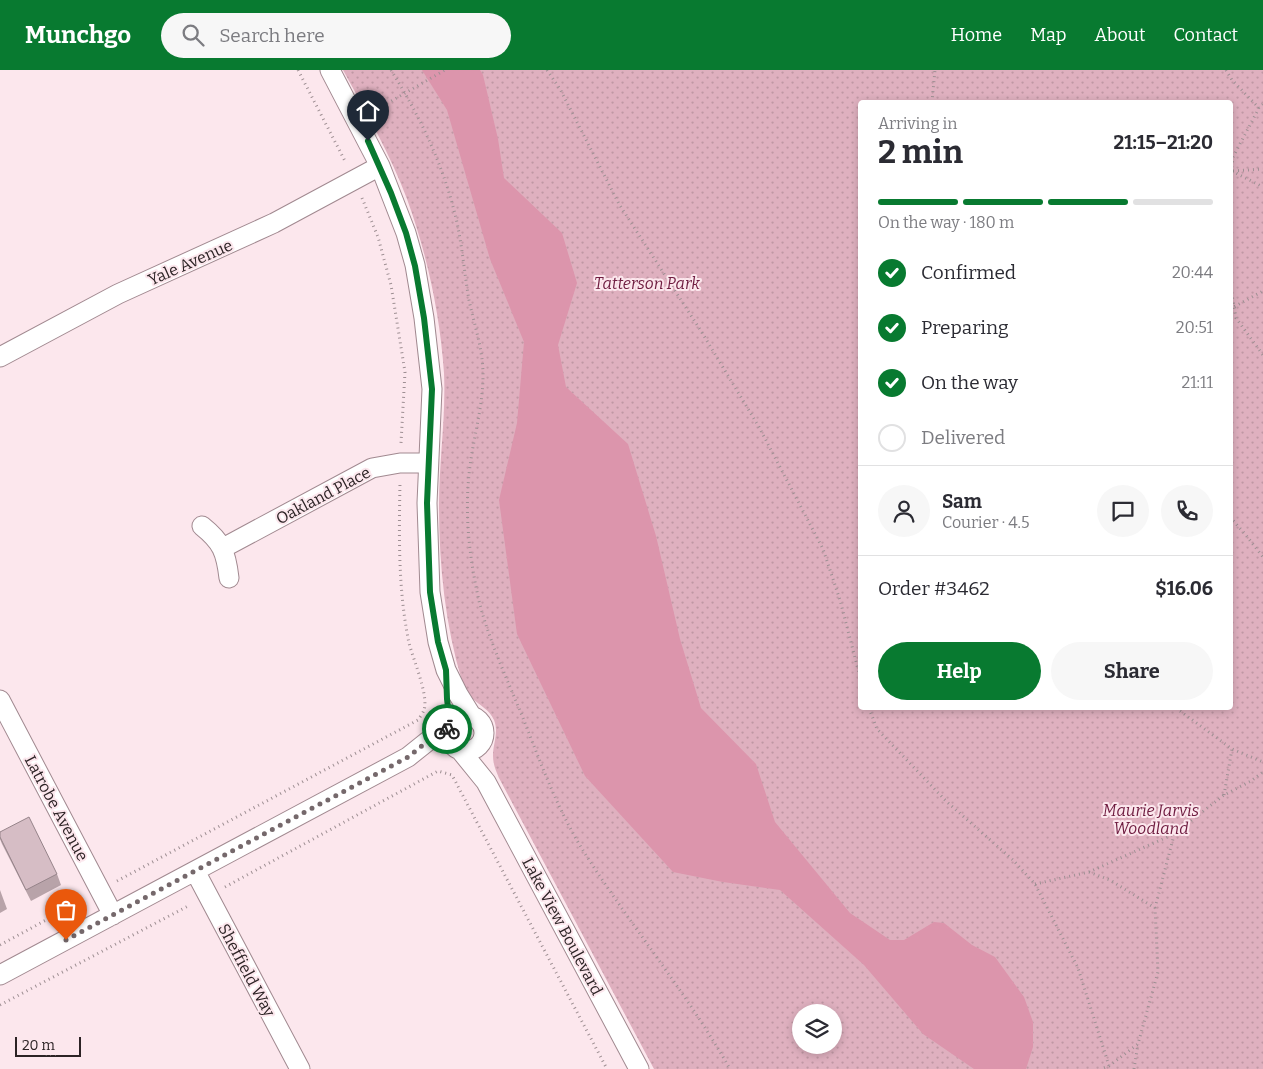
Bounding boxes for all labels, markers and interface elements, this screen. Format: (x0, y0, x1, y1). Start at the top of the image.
search box (161, 13, 511, 58)
text: Munchgo (25, 21, 131, 49)
icon: search (179, 21, 207, 49)
text: Search here (219, 24, 325, 47)
text: Home (951, 24, 1002, 46)
text: Map (1030, 24, 1066, 46)
text: About (1094, 24, 1145, 46)
text: Contact (1173, 24, 1238, 46)
pin (347, 90, 389, 141)
icon: home (354, 97, 382, 125)
text: Arriving in (878, 114, 957, 133)
text: 21:15–21:20 (1114, 131, 1213, 154)
text: 2 min (878, 133, 963, 171)
text: On the way · 180 m (878, 213, 1014, 232)
street label: Yale Avenue (145, 235, 235, 290)
icon: check (878, 259, 906, 287)
text: Confirmed (921, 261, 1016, 284)
text: 20:44 (1172, 263, 1213, 282)
park label: Tatterson Park (594, 274, 700, 293)
icon: check (878, 314, 906, 342)
text: Preparing (921, 316, 1009, 339)
text: 20:51 (1176, 318, 1213, 337)
icon: check (878, 369, 906, 397)
text: On the way (921, 371, 1018, 394)
text: 21:11 (1181, 373, 1213, 392)
text: Delivered (921, 426, 1005, 449)
street label: Oakland Place (273, 463, 374, 528)
button: person (878, 485, 930, 537)
button: chat (1097, 485, 1149, 537)
button: phone (1161, 485, 1213, 537)
text: Sam (942, 490, 982, 513)
text: Courier · 4.5 (942, 513, 1030, 532)
text: Order #3462 (878, 577, 990, 600)
text: $16.06 (1155, 577, 1213, 600)
button: Help (878, 642, 1041, 700)
button: Share (1051, 642, 1213, 700)
courier (422, 704, 472, 754)
icon: bike (433, 715, 461, 743)
street label: Latrobe Avenue (21, 752, 92, 864)
park label: Maurie Jarvis Woodland (1103, 801, 1200, 838)
street label: Lake View Boulevard (518, 854, 607, 999)
pin (45, 889, 87, 940)
icon: bag (52, 896, 80, 924)
street label: Sheffield Way (214, 921, 279, 1020)
map controls (792, 1004, 842, 1054)
button: layers (792, 1004, 842, 1054)
scale bar (15, 1034, 81, 1057)
text: 20 m (22, 1037, 55, 1054)

